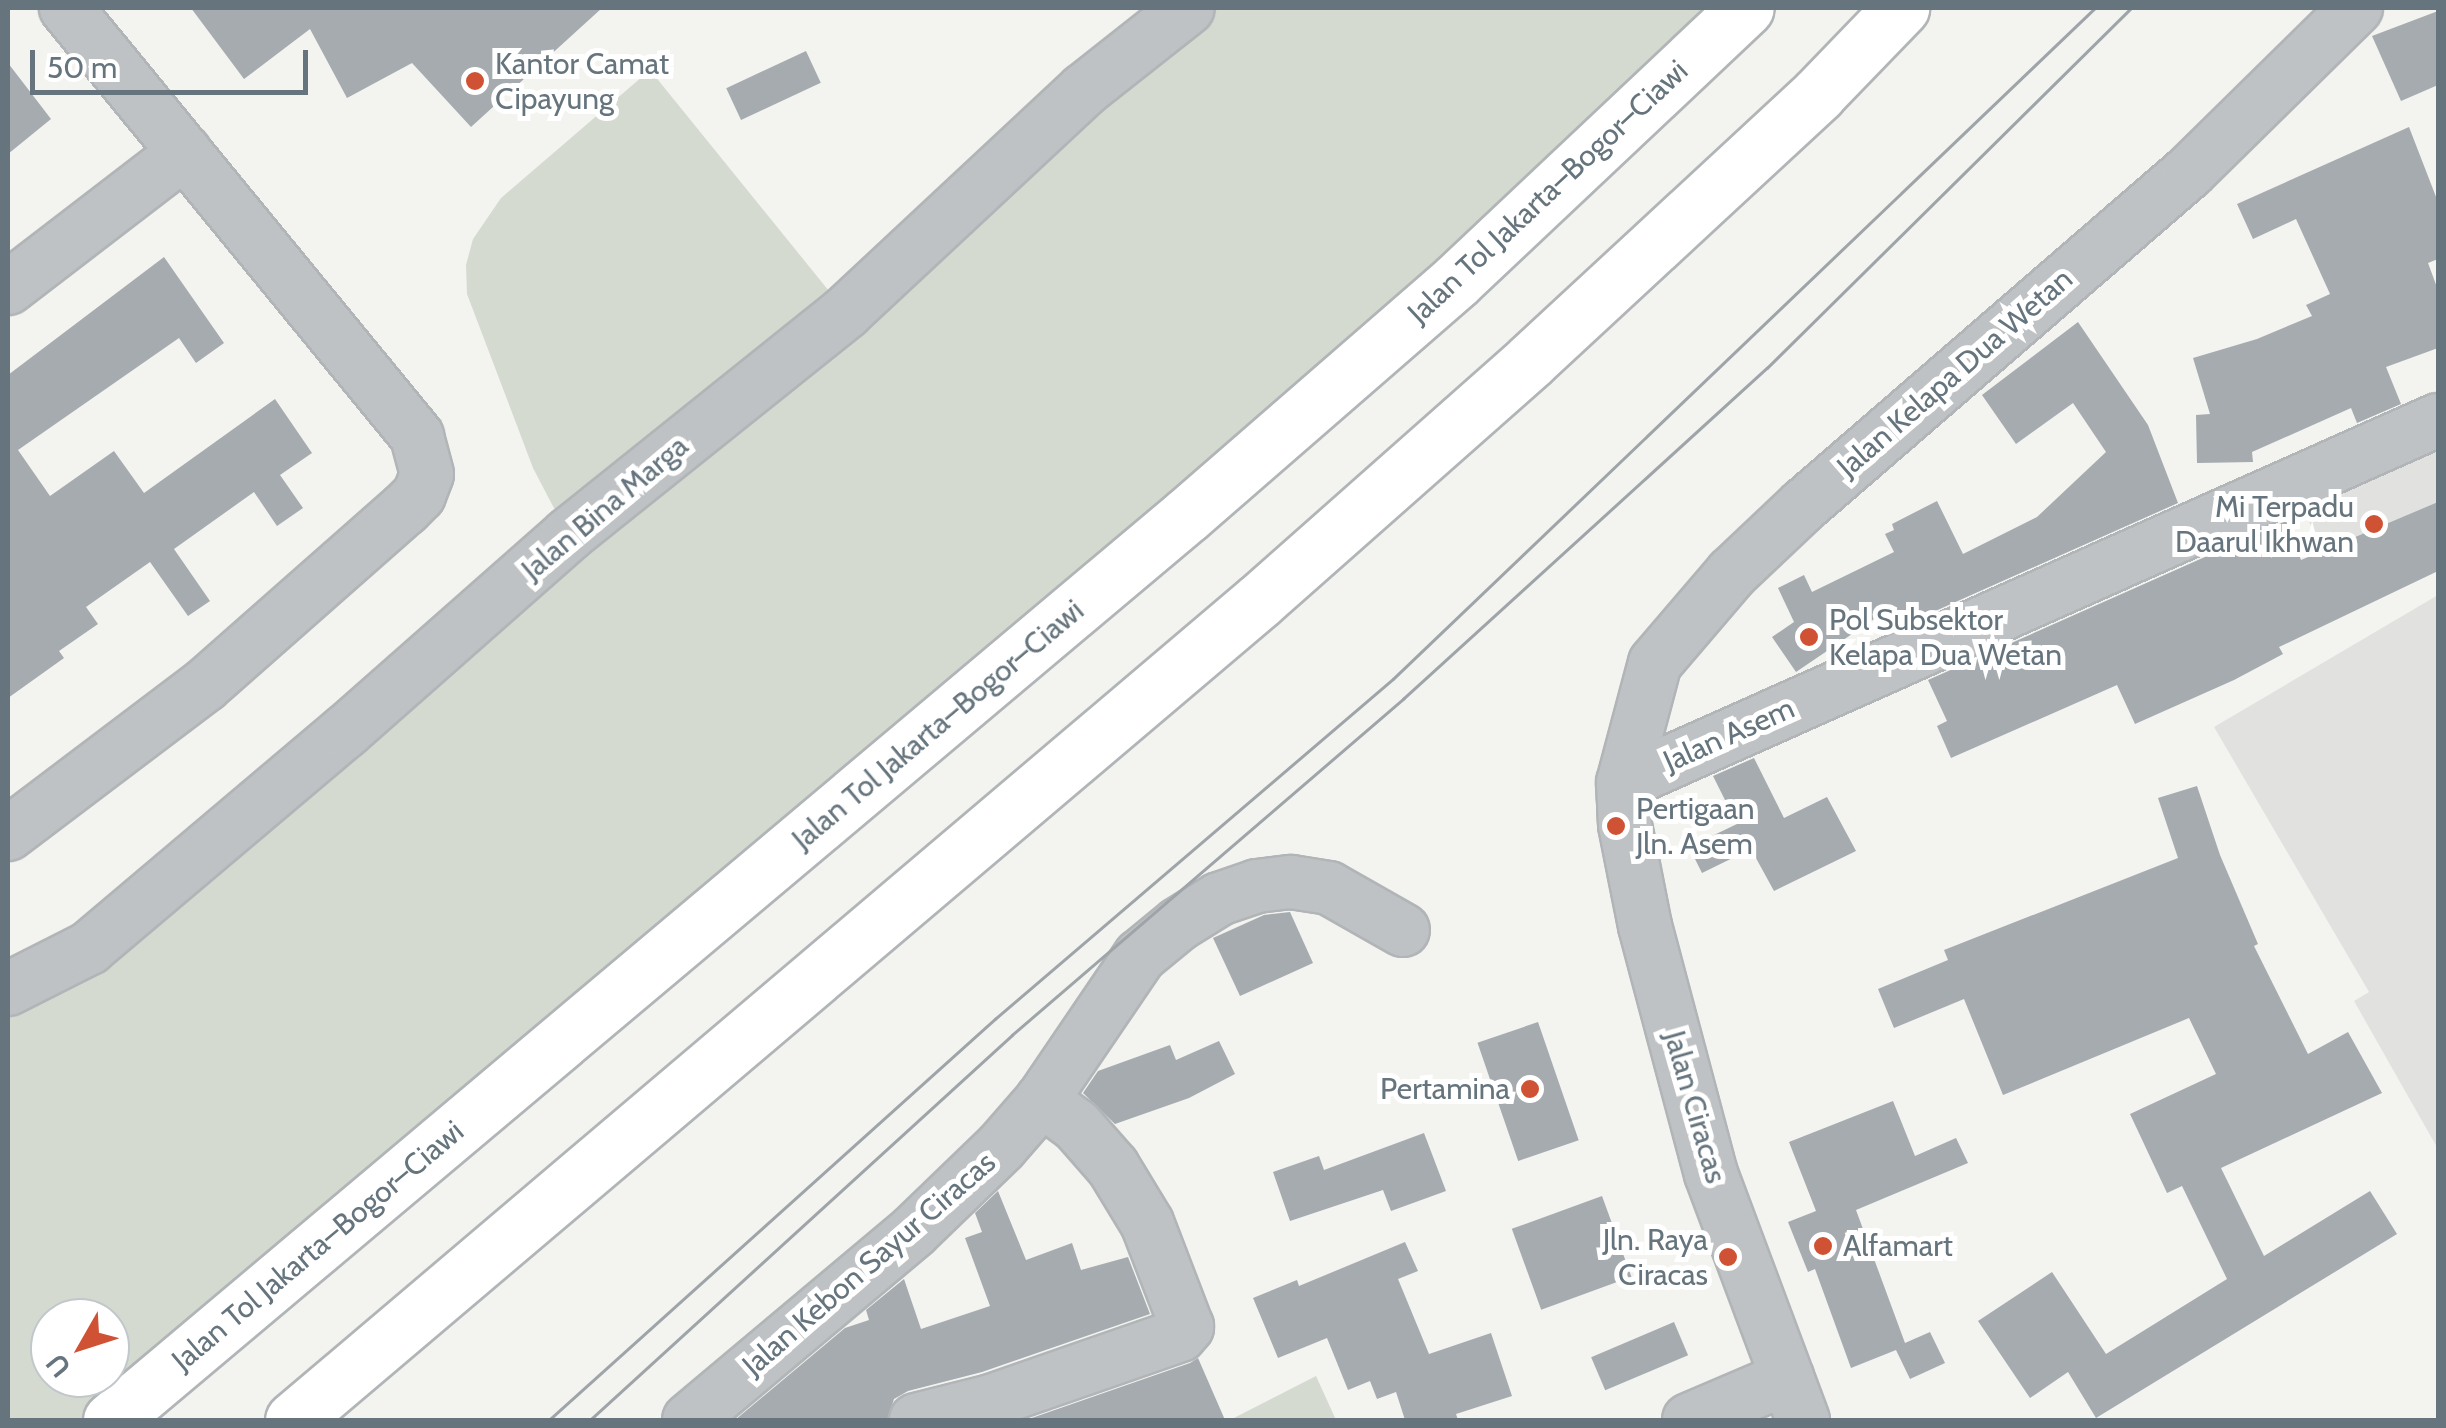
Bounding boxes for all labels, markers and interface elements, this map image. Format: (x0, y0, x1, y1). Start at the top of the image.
scale bar (35, 30, 312, 92)
place label: Kantor Camat Cipayung (495, 46, 669, 116)
text: 50 m (47, 49, 117, 86)
street label: Jalan Tol Jakarta–Bogor–Ciawi (1401, 53, 1695, 331)
marker: Kantor Camat Cipayung (464, 70, 486, 92)
street label: Jalan Kelapa Dua Wetan (1830, 261, 2080, 485)
street label: Jalan Bina Marga (515, 428, 695, 588)
place label: Mi Terpadu Daarul Ikhwan (2175, 489, 2354, 560)
marker: Mi Terpadu Daarul Ikhwan (2363, 513, 2385, 535)
street label: Jalan Tol Jakarta–Bogor–Ciawi (785, 593, 1091, 857)
place label: Pol Subsektor Kelapa Dua Wetan (1829, 602, 2062, 672)
marker: Pol Subsektor Kelapa Dua Wetan (1798, 626, 1820, 648)
street label: Jalan Asem (1658, 690, 1800, 780)
place label: Pertigaan Jln. Asem (1636, 791, 1755, 862)
marker: Pertigaan Jln. Asem (1605, 815, 1627, 837)
street label: Jalan Ciracas (1656, 1027, 1734, 1187)
place label: Pertamina (1380, 1071, 1510, 1107)
marker: Pertamina (1519, 1078, 1541, 1100)
street label: Jalan Tol Jakarta–Bogor–Ciawi (165, 1114, 471, 1378)
street label: Jalan Kebon Sayur Ciracas (735, 1144, 1003, 1384)
place label: Jln. Raya Ciracas (1603, 1222, 1708, 1292)
place label: Alfamart (1843, 1228, 1953, 1264)
marker: Alfamart (1812, 1235, 1834, 1257)
marker: Jln. Raya Ciracas (1717, 1246, 1739, 1268)
north arrow (30, 1298, 130, 1398)
text: U (39, 1347, 78, 1384)

